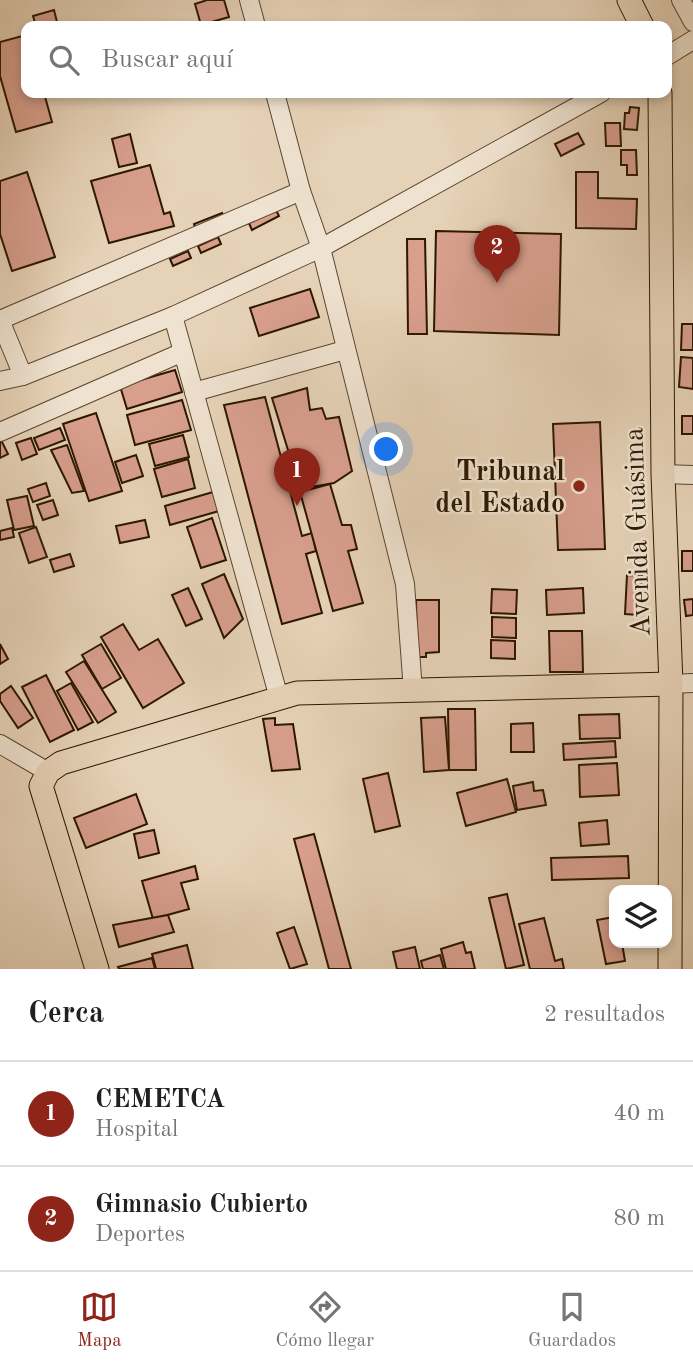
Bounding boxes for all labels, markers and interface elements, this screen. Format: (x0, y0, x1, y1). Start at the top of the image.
search box (21, 21, 672, 98)
icon: search (45, 41, 83, 79)
text: Buscar aquí (101, 47, 233, 73)
pin: 2 (474, 225, 520, 283)
street label: Avenida Guásima (621, 426, 657, 637)
your location (369, 432, 403, 466)
pin: 1 (274, 448, 320, 506)
place label: Tribunal del Estado (435, 459, 565, 519)
marker: Tribunal del Estado (571, 478, 587, 494)
map controls (609, 885, 672, 948)
button: layers (609, 885, 672, 948)
text: Cerca (28, 999, 104, 1029)
text: 2 resultados (544, 1003, 665, 1026)
text: CEMETCA (95, 1087, 225, 1113)
text: 1 (44, 1102, 58, 1125)
text: 40 m (614, 1102, 665, 1125)
text: Hospital (95, 1118, 178, 1141)
text: Gimnasio Cubierto (95, 1192, 308, 1218)
text: 2 (44, 1207, 58, 1230)
text: 80 m (614, 1207, 665, 1230)
text: Deportes (95, 1223, 185, 1246)
tab: Mapa (77, 1288, 122, 1353)
tab: Cómo llegar (276, 1288, 374, 1353)
tab: Guardados (528, 1288, 616, 1353)

